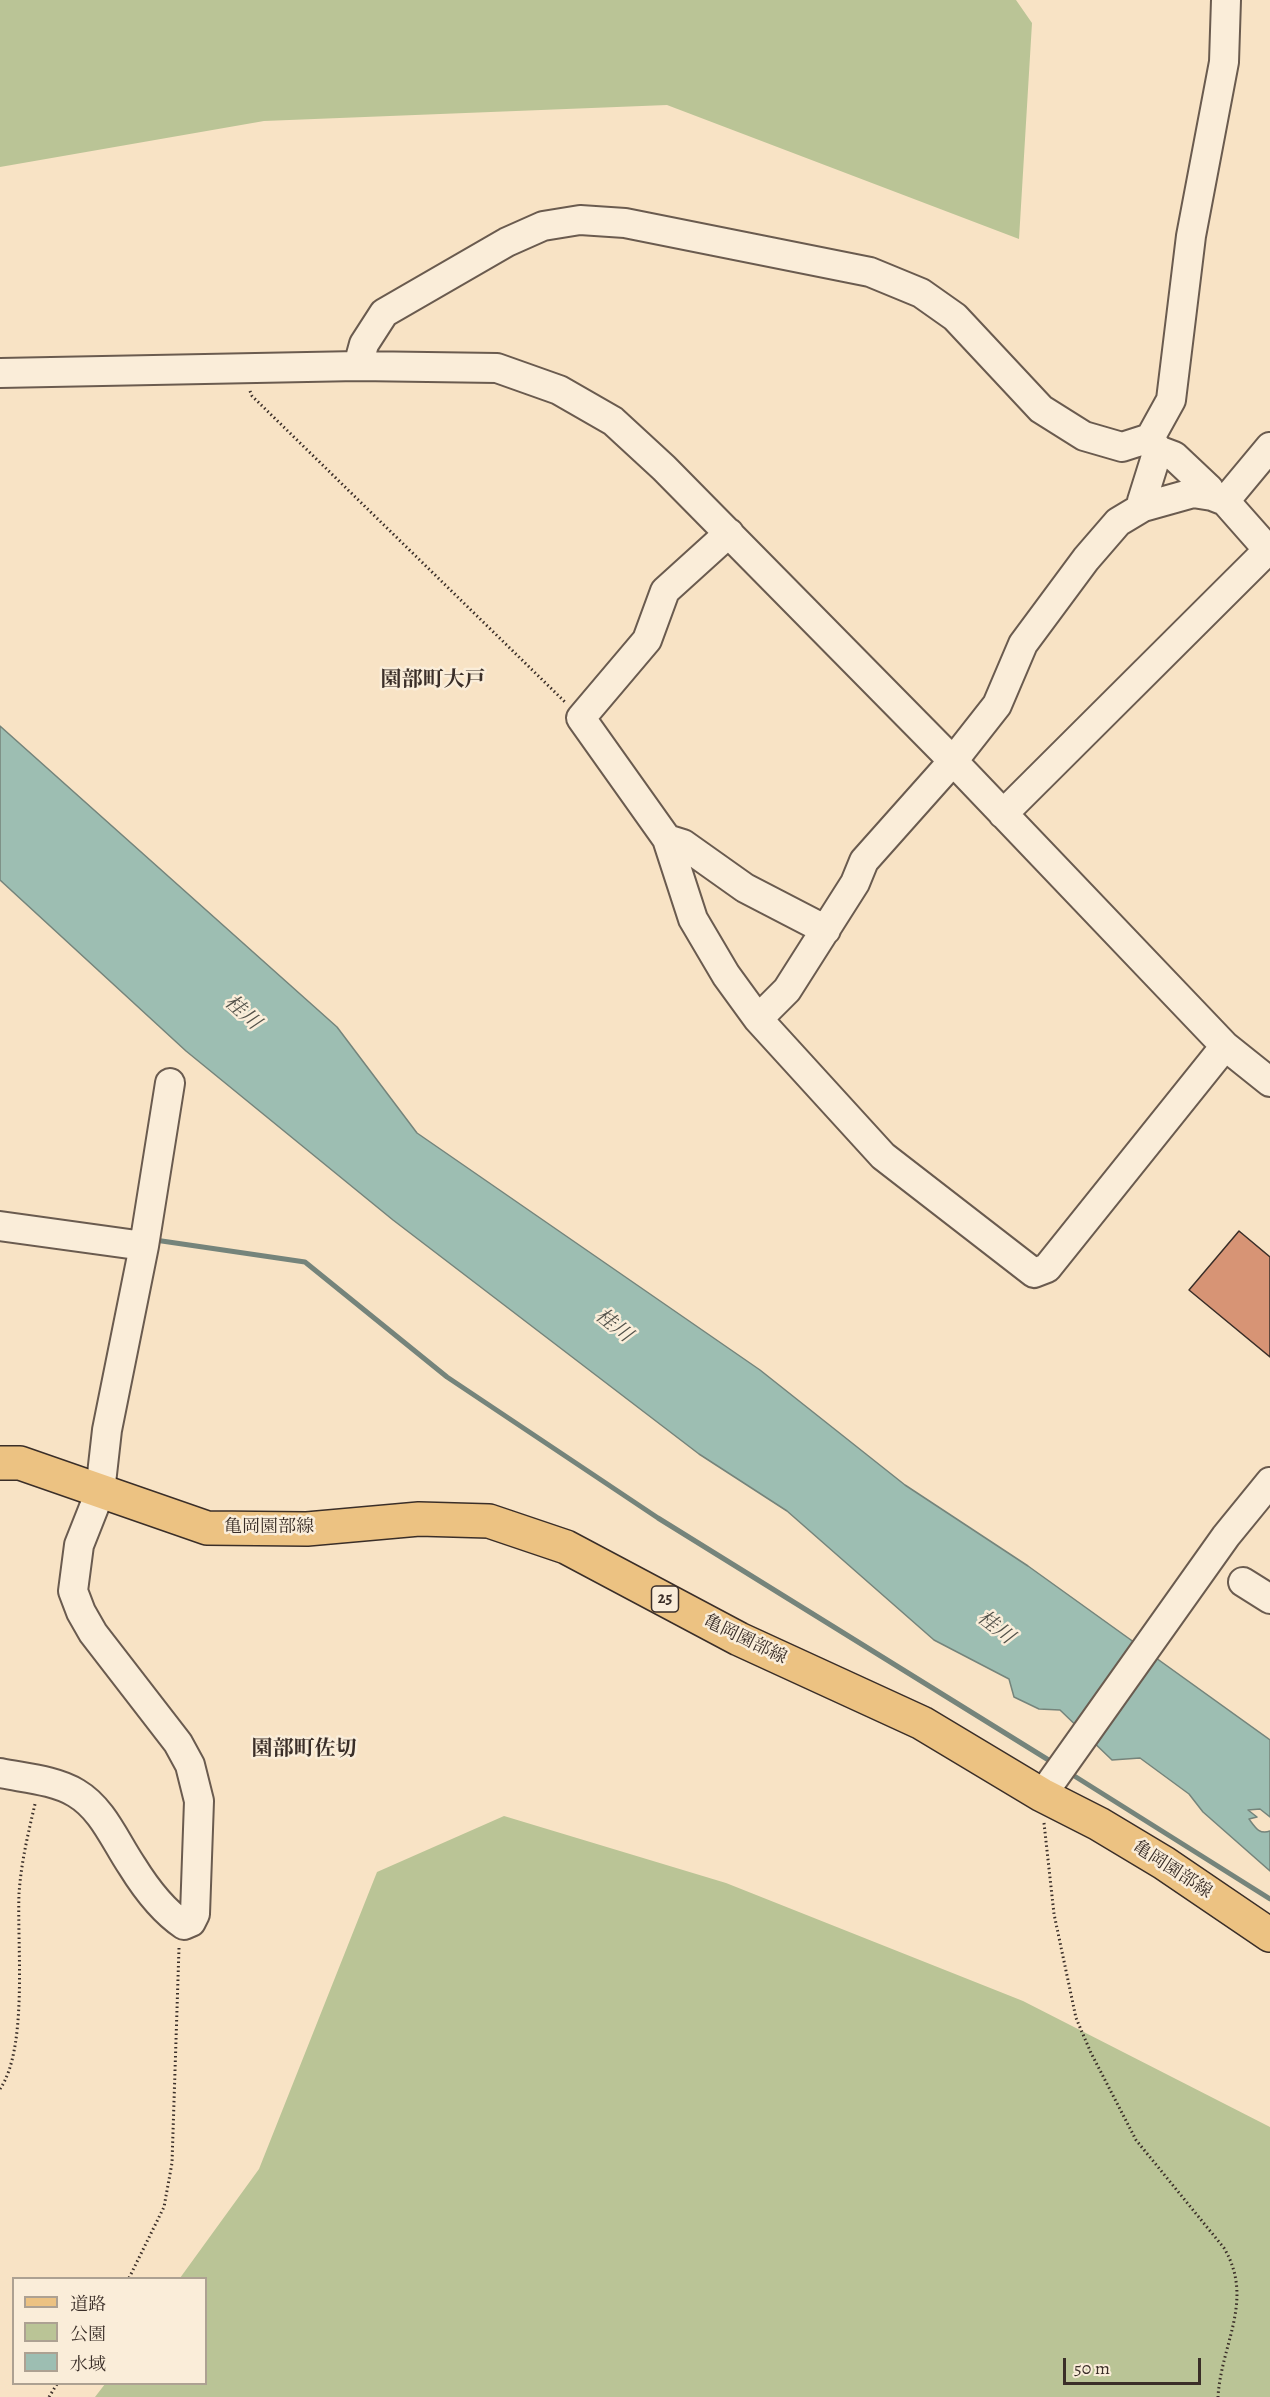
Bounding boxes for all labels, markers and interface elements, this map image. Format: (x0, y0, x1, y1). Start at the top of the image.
district label: 園部町大戸 (381, 668, 485, 694)
water label: 桂川 (219, 991, 265, 1035)
water label: 桂川 (590, 1304, 636, 1348)
street label: 亀岡園部線 (224, 1517, 314, 1539)
road number: 25 (652, 1586, 678, 1612)
water label: 桂川 (972, 1606, 1018, 1650)
street label: 亀岡園部線 (700, 1611, 790, 1669)
district label: 園部町佐切 (252, 1737, 356, 1763)
street label: 亀岡園部線 (1128, 1836, 1216, 1904)
legend (12, 2277, 207, 2385)
text: 道路 (70, 2292, 106, 2316)
text: 公園 (70, 2322, 106, 2346)
scale bar (1066, 2346, 1204, 2384)
text: 水域 (70, 2352, 106, 2376)
text: 50 m (1074, 2356, 1110, 2380)

